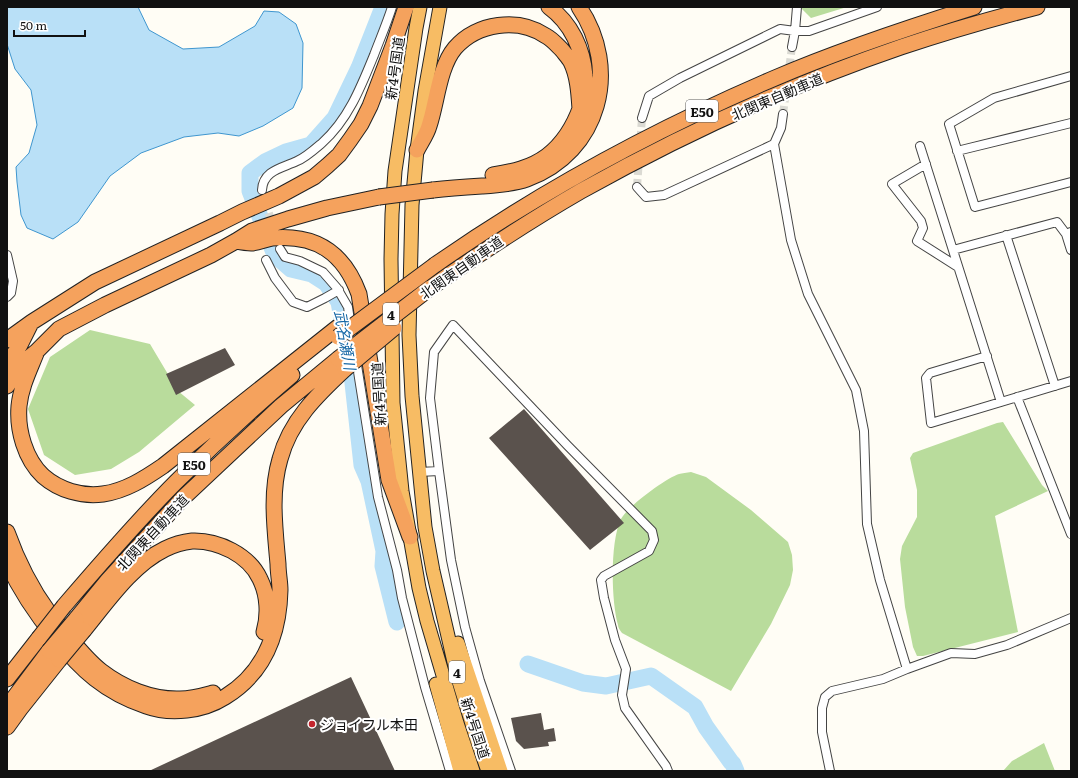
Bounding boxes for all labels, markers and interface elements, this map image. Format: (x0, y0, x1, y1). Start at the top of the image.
scale bar (14, 12, 85, 38)
text: 50 m (20, 16, 47, 34)
street label: 新4号国道 (380, 35, 408, 101)
street label: 北関東自動車道 (728, 68, 826, 124)
road number: E50 (686, 100, 718, 122)
street label: 北関東自動車道 (415, 231, 507, 303)
road number: 4 (383, 303, 399, 325)
water label: 武名瀬川 (329, 308, 363, 374)
street label: 新4号国道 (366, 362, 390, 426)
road number: E50 (178, 453, 210, 475)
street label: 北関東自動車道 (111, 489, 193, 575)
road number: 4 (449, 661, 465, 683)
street label: 新4号国道 (457, 695, 495, 761)
place label: ジョイフル本田 (320, 714, 418, 734)
marker: ジョイフル本田 (307, 719, 317, 729)

